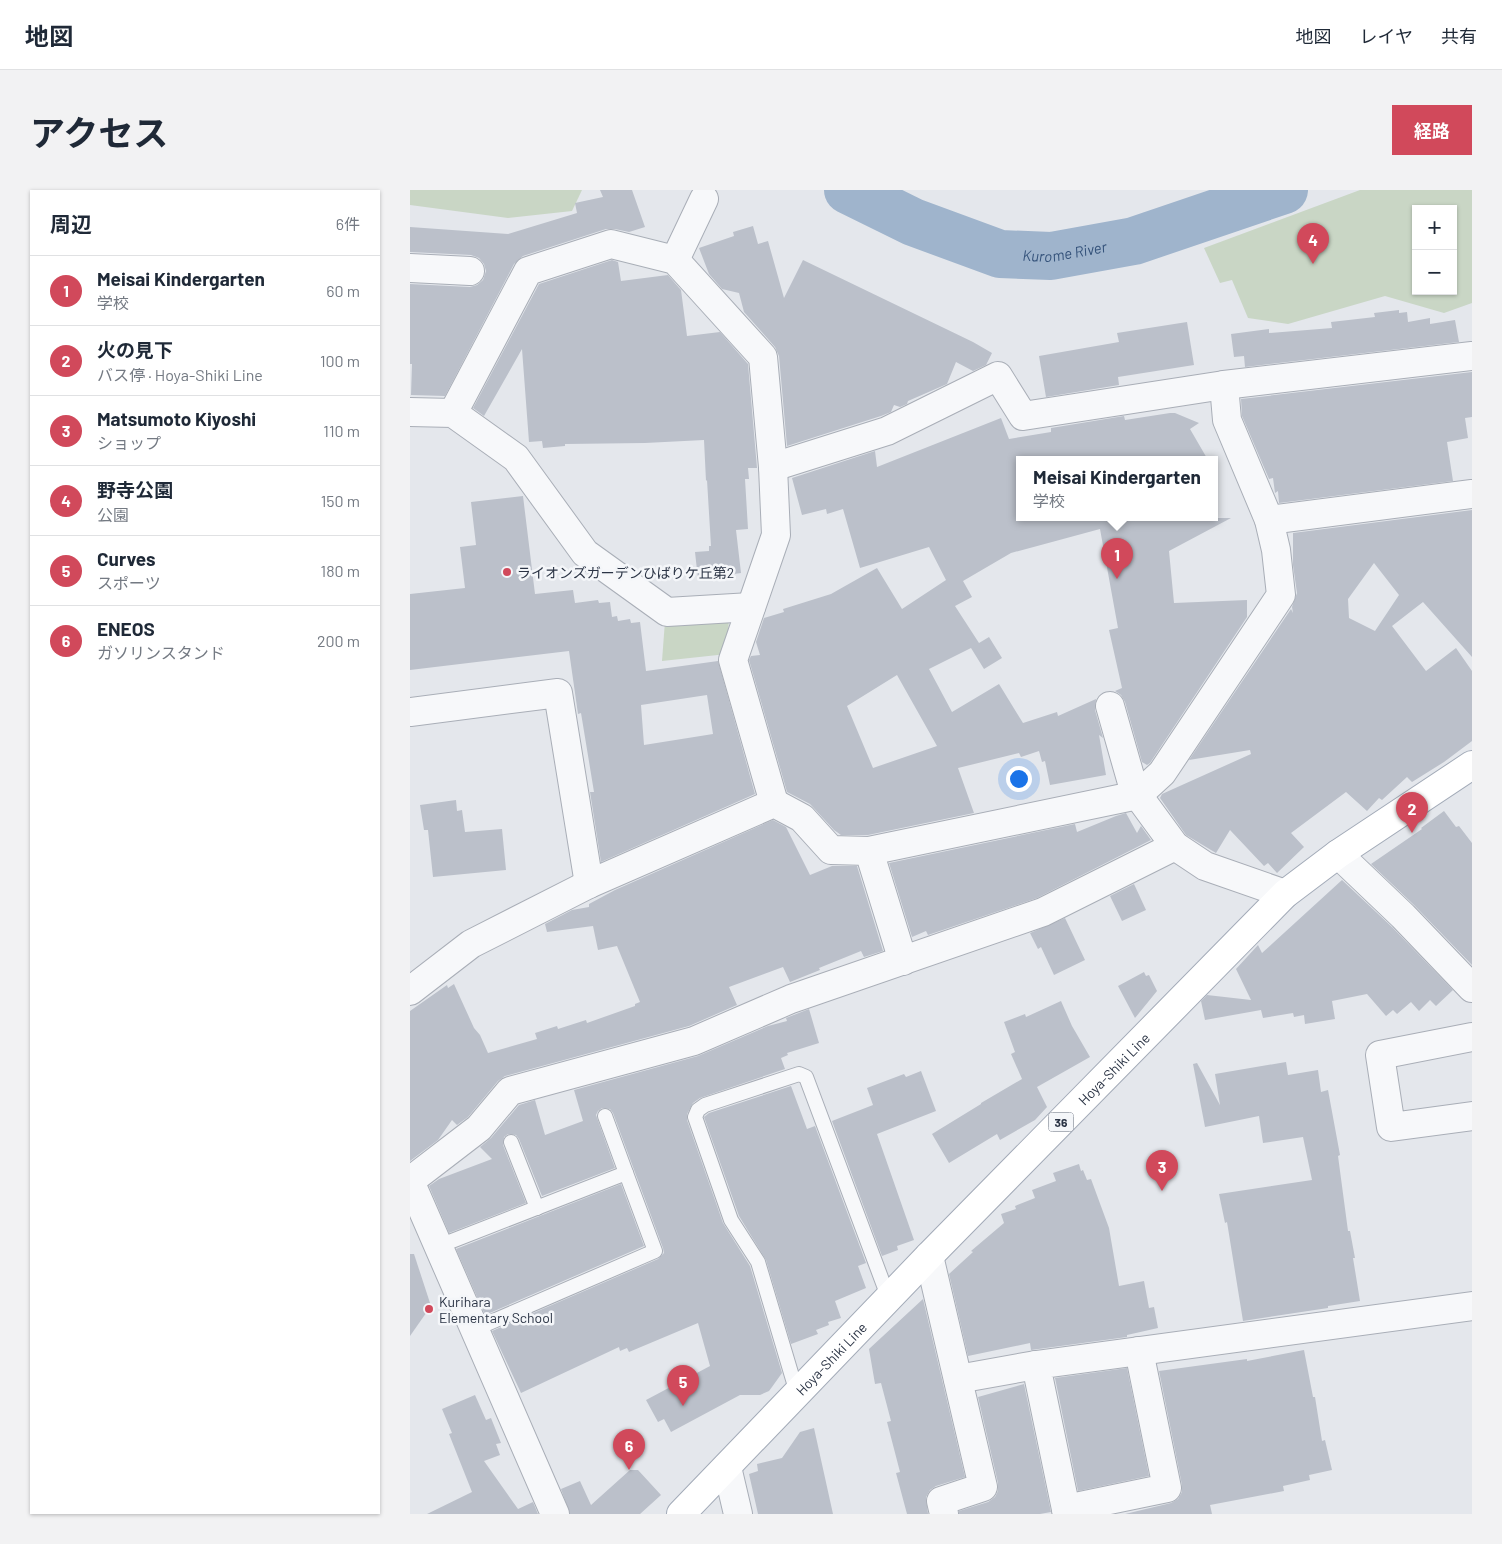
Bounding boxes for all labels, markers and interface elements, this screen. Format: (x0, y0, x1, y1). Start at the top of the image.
text: 地図 (25, 21, 73, 50)
text: 地図 (1296, 25, 1332, 47)
text: レイヤ (1360, 25, 1413, 47)
text: 共有 (1441, 25, 1477, 47)
button: 経路 (1392, 105, 1472, 155)
text: アクセス (30, 111, 168, 153)
map controls (1412, 205, 1457, 295)
button: + (1412, 205, 1457, 250)
text: 周辺 (50, 211, 92, 236)
text: 6件 (336, 214, 360, 233)
pin: 4 (1297, 223, 1329, 264)
water label: Kurome River (1022, 237, 1109, 265)
button: − (1412, 250, 1457, 295)
text: Meisai Kindergarten (97, 267, 265, 290)
text: 1 (63, 281, 69, 300)
text: 60 m (326, 281, 360, 300)
text: 学校 (97, 293, 129, 312)
text: 火の見下 (97, 338, 173, 361)
text: 2 (62, 351, 70, 370)
text: 100 m (320, 351, 360, 370)
text: バス停 · Hoya-Shiki Line (97, 365, 263, 384)
text: Matsumoto Kiyoshi (97, 407, 256, 430)
text: 3 (62, 421, 70, 440)
text: 110 m (323, 421, 360, 440)
text: ショップ (97, 433, 161, 452)
popup (1016, 456, 1218, 521)
text: Meisai Kindergarten (1033, 465, 1201, 488)
text: 野寺公園 (97, 478, 173, 501)
text: 4 (61, 491, 71, 510)
text: 150 m (321, 491, 360, 510)
text: 学校 (1033, 491, 1065, 510)
text: 公園 (97, 505, 129, 524)
pin: 1 (1101, 538, 1133, 579)
text: Curves (97, 547, 155, 570)
text: 5 (62, 561, 70, 580)
text: 180 m (321, 561, 360, 580)
place label: ライオンズガーデンひばりケ丘第2 (517, 564, 734, 581)
marker: ライオンズガーデンひばりケ丘第2 (501, 566, 513, 578)
text: スポーツ (97, 573, 161, 592)
text: ENEOS (97, 617, 155, 640)
text: 6 (62, 631, 70, 650)
text: 200 m (317, 631, 360, 650)
text: ガソリンスタンド (97, 643, 225, 662)
your location (1006, 766, 1032, 792)
pin: 2 (1396, 792, 1428, 833)
street label: Hoya-Shiki Line (1074, 1029, 1153, 1108)
road number: 36 (1048, 1112, 1074, 1132)
pin: 3 (1146, 1150, 1178, 1191)
place label: Kurihara Elementary School (439, 1293, 553, 1326)
marker: Kurihara Elementary School (423, 1303, 435, 1315)
street label: Hoya-Shiki Line (792, 1318, 870, 1398)
pin: 5 (667, 1365, 699, 1406)
pin: 6 (613, 1429, 645, 1470)

